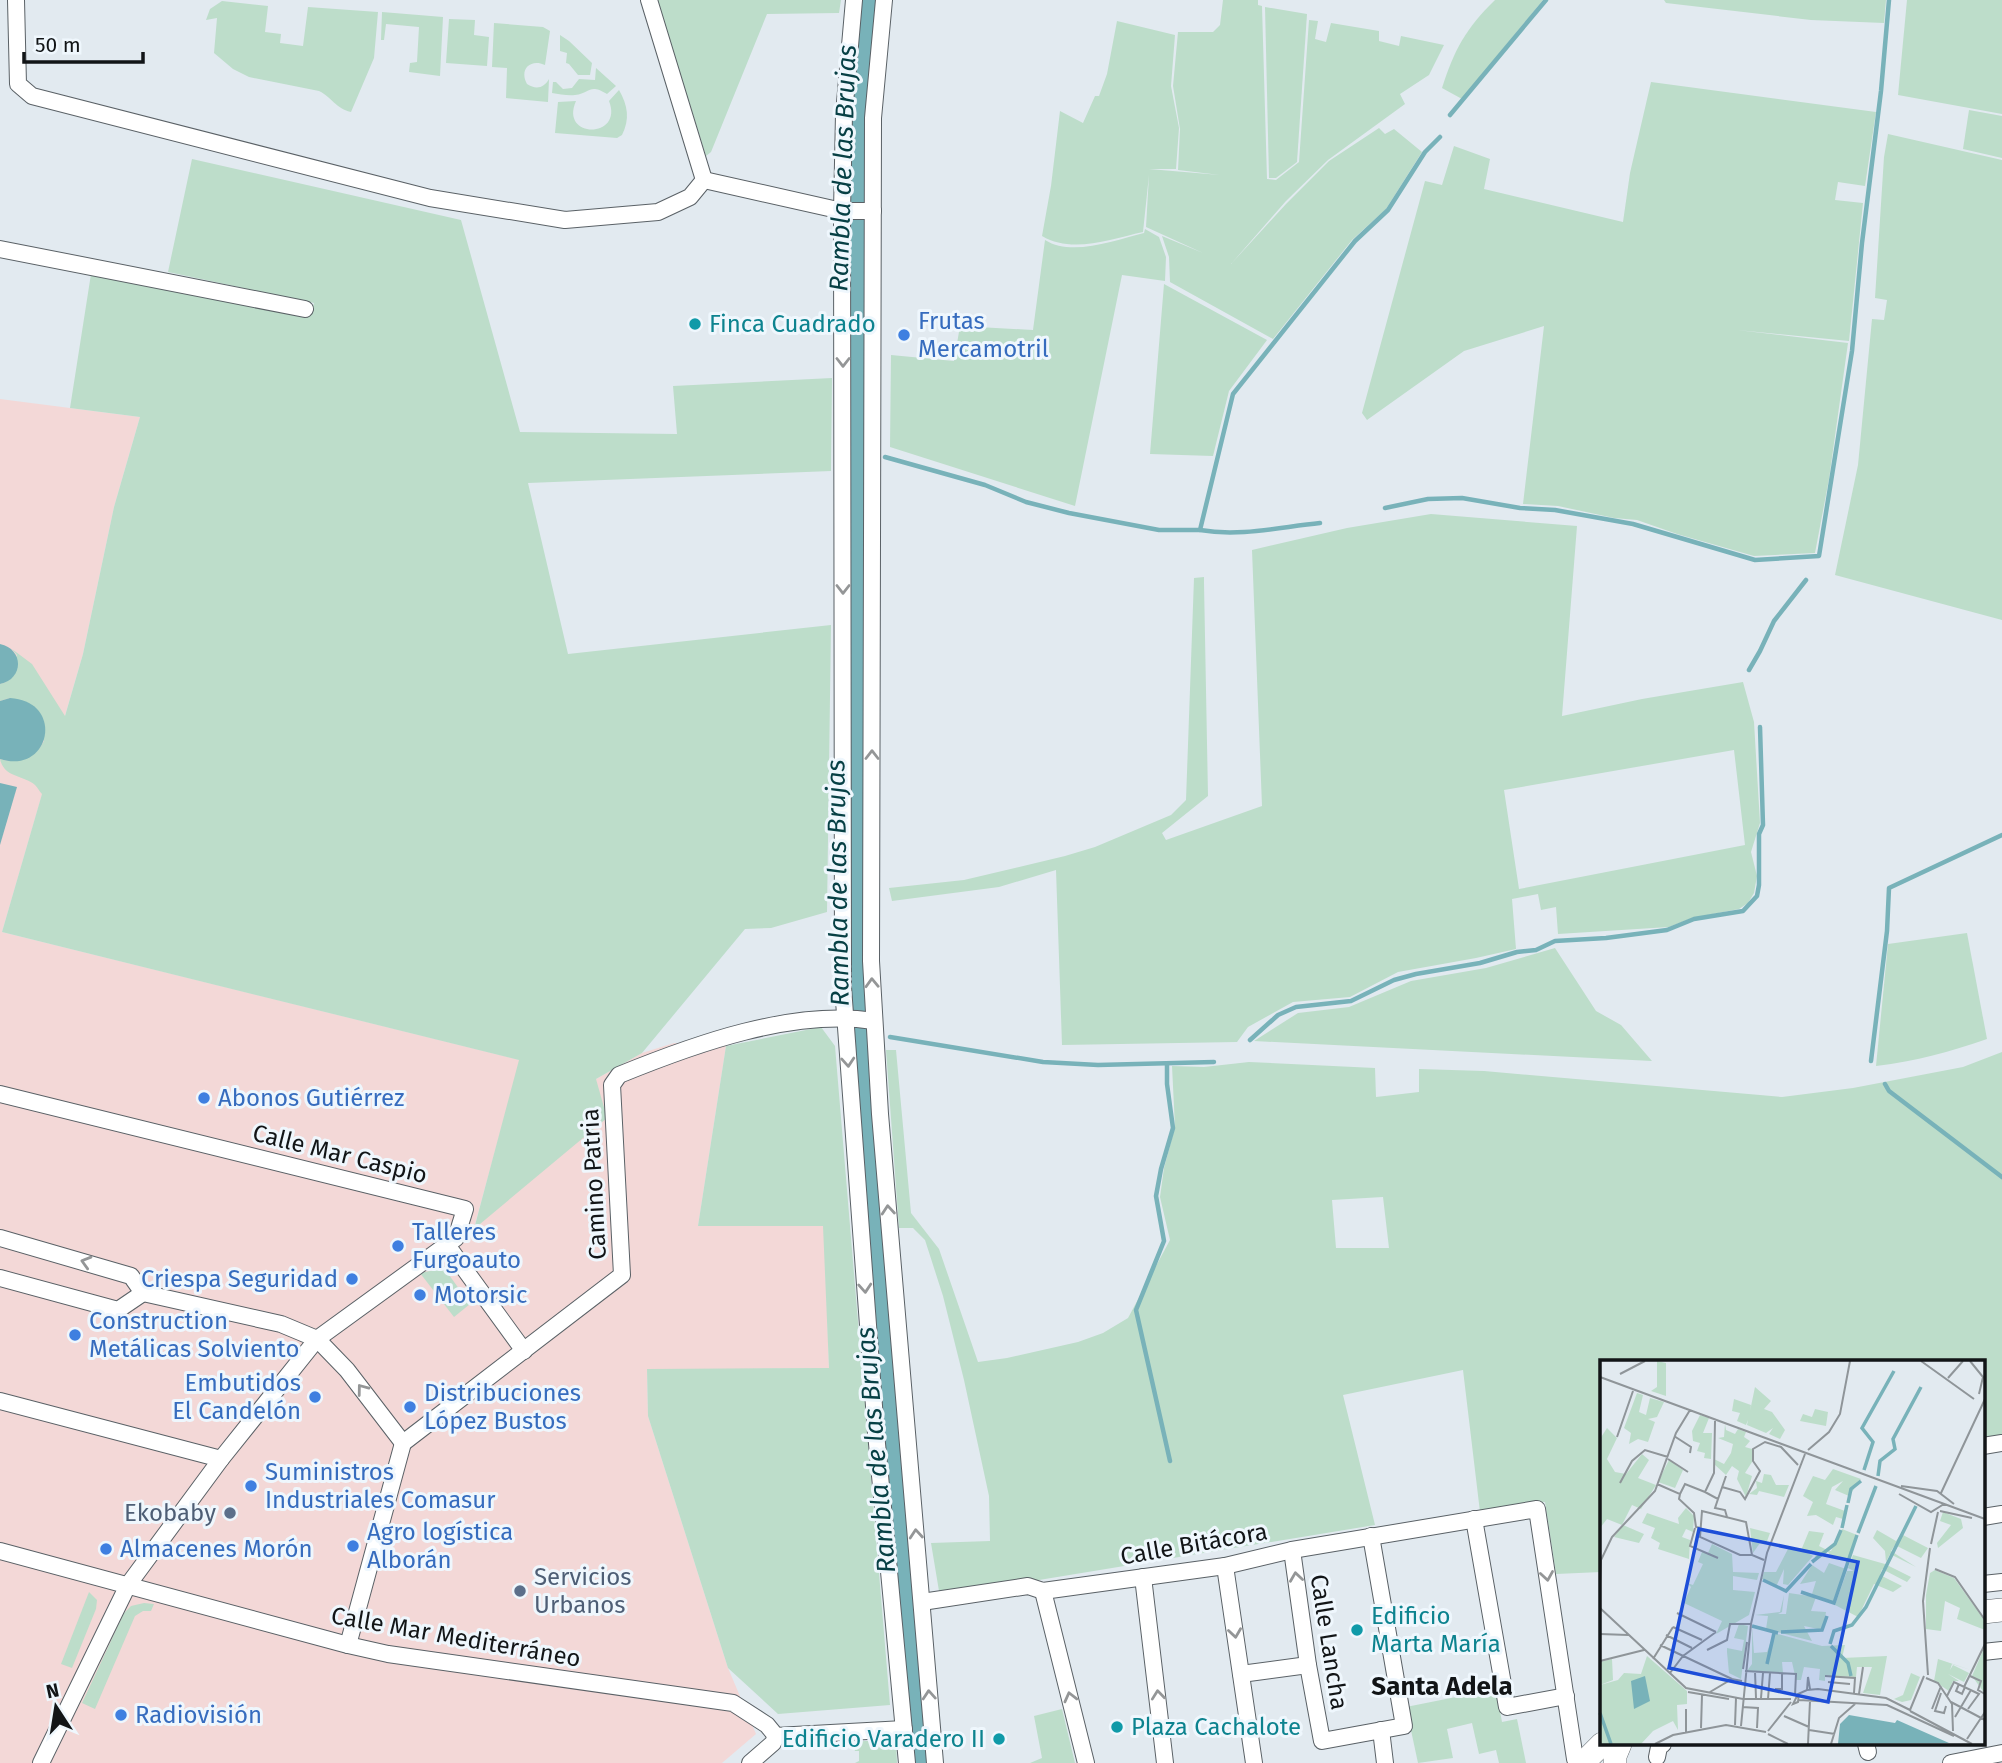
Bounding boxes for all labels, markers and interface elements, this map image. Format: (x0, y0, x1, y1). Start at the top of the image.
scale bar (24, 21, 144, 65)
text: 50 m (35, 32, 81, 58)
water label: Rambla de las Brujas (823, 44, 863, 292)
place label: Frutas Mercamotril (918, 307, 1049, 363)
place label: Finca Cuadrado (709, 310, 876, 338)
marker: Finca Cuadrado (687, 316, 703, 332)
marker: Frutas Mercamotril (896, 327, 912, 343)
one-way arrow (835, 357, 851, 367)
one-way arrow (835, 584, 851, 595)
one-way arrow (864, 749, 879, 760)
water label: Rambla de las Brujas (820, 759, 856, 1007)
one-way arrow (865, 977, 880, 988)
one-way arrow (840, 1056, 855, 1067)
place label: Abonos Gutiérrez (218, 1084, 405, 1112)
marker: Abonos Gutiérrez (196, 1090, 212, 1106)
street label: Camino Patria (576, 1108, 612, 1260)
street label: Calle Mar Caspio (250, 1119, 430, 1189)
one-way arrow (881, 1204, 896, 1215)
place label: Talleres Furgoauto (412, 1218, 521, 1274)
marker: Talleres Furgoauto (390, 1238, 406, 1254)
one-way arrow (80, 1256, 92, 1271)
place label: Criespa Seguridad (141, 1265, 338, 1293)
marker: Criespa Seguridad (344, 1271, 360, 1287)
place label: Motorsic (434, 1281, 527, 1309)
one-way arrow (857, 1283, 872, 1294)
marker: Motorsic (412, 1287, 428, 1303)
place label: Construction Metálicas Solviento (89, 1307, 299, 1363)
water label: Rambla de las Brujas (850, 1326, 902, 1574)
marker: Construction Metálicas Solviento (67, 1327, 83, 1343)
inset map (1600, 1360, 1984, 1746)
place label: Embutidos El Candelón (172, 1369, 301, 1425)
place label: Distribuciones López Bustos (424, 1379, 581, 1435)
one-way arrow (358, 1385, 370, 1397)
marker: Embutidos El Candelón (307, 1389, 323, 1405)
marker: Distribuciones López Bustos (402, 1399, 418, 1415)
place label: Suministros Industriales Comasur (265, 1458, 496, 1514)
marker: Suministros Industriales Comasur (243, 1478, 259, 1494)
place label: Ekobaby (124, 1499, 216, 1527)
marker: Ekobaby (222, 1505, 238, 1521)
street label: Calle Bitácora (1118, 1517, 1270, 1571)
place label: Agro logística Alborán (367, 1518, 513, 1574)
one-way arrow (909, 1528, 924, 1539)
place label: Almacenes Morón (120, 1535, 313, 1563)
marker: Agro logística Alborán (345, 1538, 361, 1554)
marker: Almacenes Morón (98, 1541, 114, 1557)
place label: Servicios Urbanos (534, 1563, 631, 1619)
one-way arrow (1289, 1571, 1304, 1583)
one-way arrow (1539, 1571, 1554, 1582)
street label: Calle Lancha (1304, 1572, 1354, 1712)
marker: Servicios Urbanos (512, 1583, 528, 1599)
street label: Calle Mar Mediterráneo (329, 1601, 583, 1673)
place label: Edificio Marta María (1371, 1602, 1501, 1658)
marker: Edificio Marta María (1349, 1622, 1365, 1638)
one-way arrow (1227, 1628, 1242, 1639)
district label: Santa Adela (1371, 1671, 1513, 1702)
north arrow (21, 1672, 91, 1742)
text: N (44, 1678, 61, 1703)
one-way arrow (922, 1689, 937, 1700)
one-way arrow (1150, 1689, 1165, 1701)
one-way arrow (1064, 1691, 1078, 1703)
place label: Radiovisión (135, 1701, 262, 1729)
marker: Radiovisión (113, 1707, 129, 1723)
place label: Plaza Cachalote (1131, 1713, 1301, 1741)
marker: Plaza Cachalote (1109, 1719, 1125, 1735)
place label: Edificio Varadero II (782, 1725, 985, 1753)
marker: Edificio Varadero II (991, 1731, 1007, 1747)

